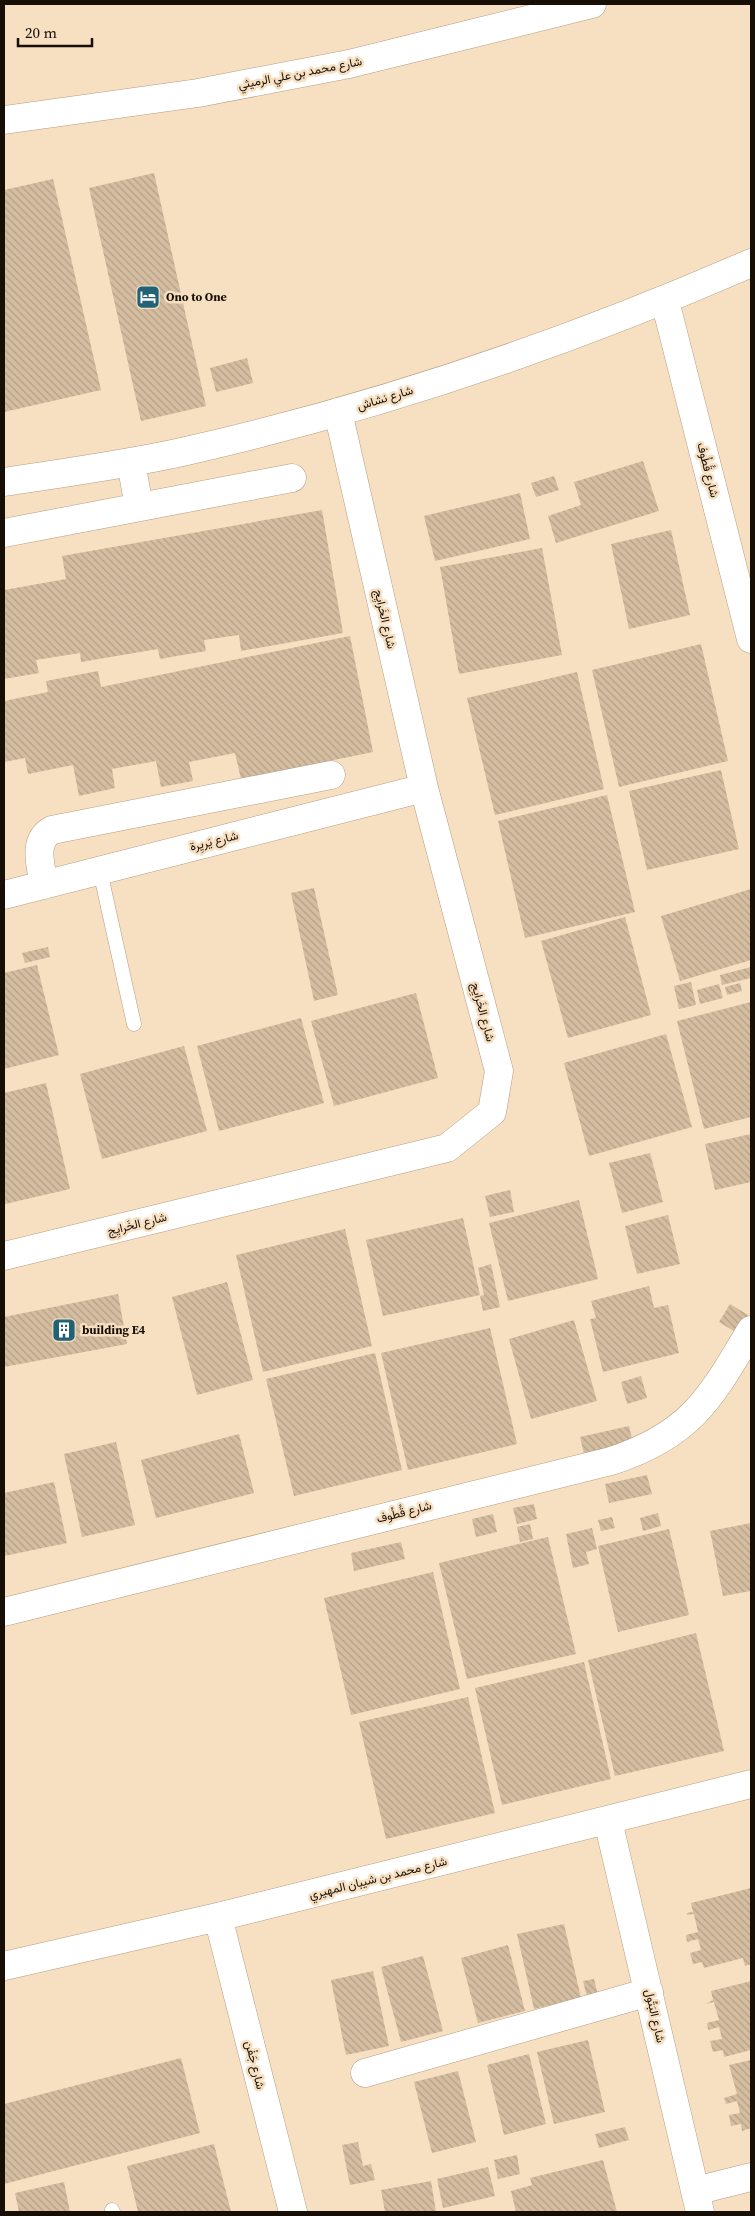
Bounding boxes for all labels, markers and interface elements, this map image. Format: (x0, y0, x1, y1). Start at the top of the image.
scale bar (18, 15, 91, 47)
text: 20 m (25, 22, 57, 43)
street label: شارع محمد بن علي الرميثي (237, 53, 364, 95)
hotel icon: Ono to One (135, 284, 161, 310)
place label: Ono to One (166, 289, 227, 305)
street label: شارع نشاش (355, 382, 415, 415)
street label: شارع قُطُوف (692, 441, 723, 499)
street label: شارع الخَرايِج (369, 588, 400, 651)
street label: شارع يَريِرة (188, 827, 240, 856)
street label: شارع الخَرايِج (466, 981, 499, 1044)
street label: شارع الخَرايِج (106, 1209, 169, 1240)
building icon: building E4 (51, 1317, 77, 1343)
place label: building E4 (82, 1322, 146, 1338)
street label: شارع قُطُوف (375, 1497, 433, 1528)
street label: شارع محمد بن شيبان المهيري (307, 1853, 449, 1905)
street label: شارع البَتُول (640, 1988, 669, 2045)
street label: شارع جَفْن (240, 2039, 269, 2091)

